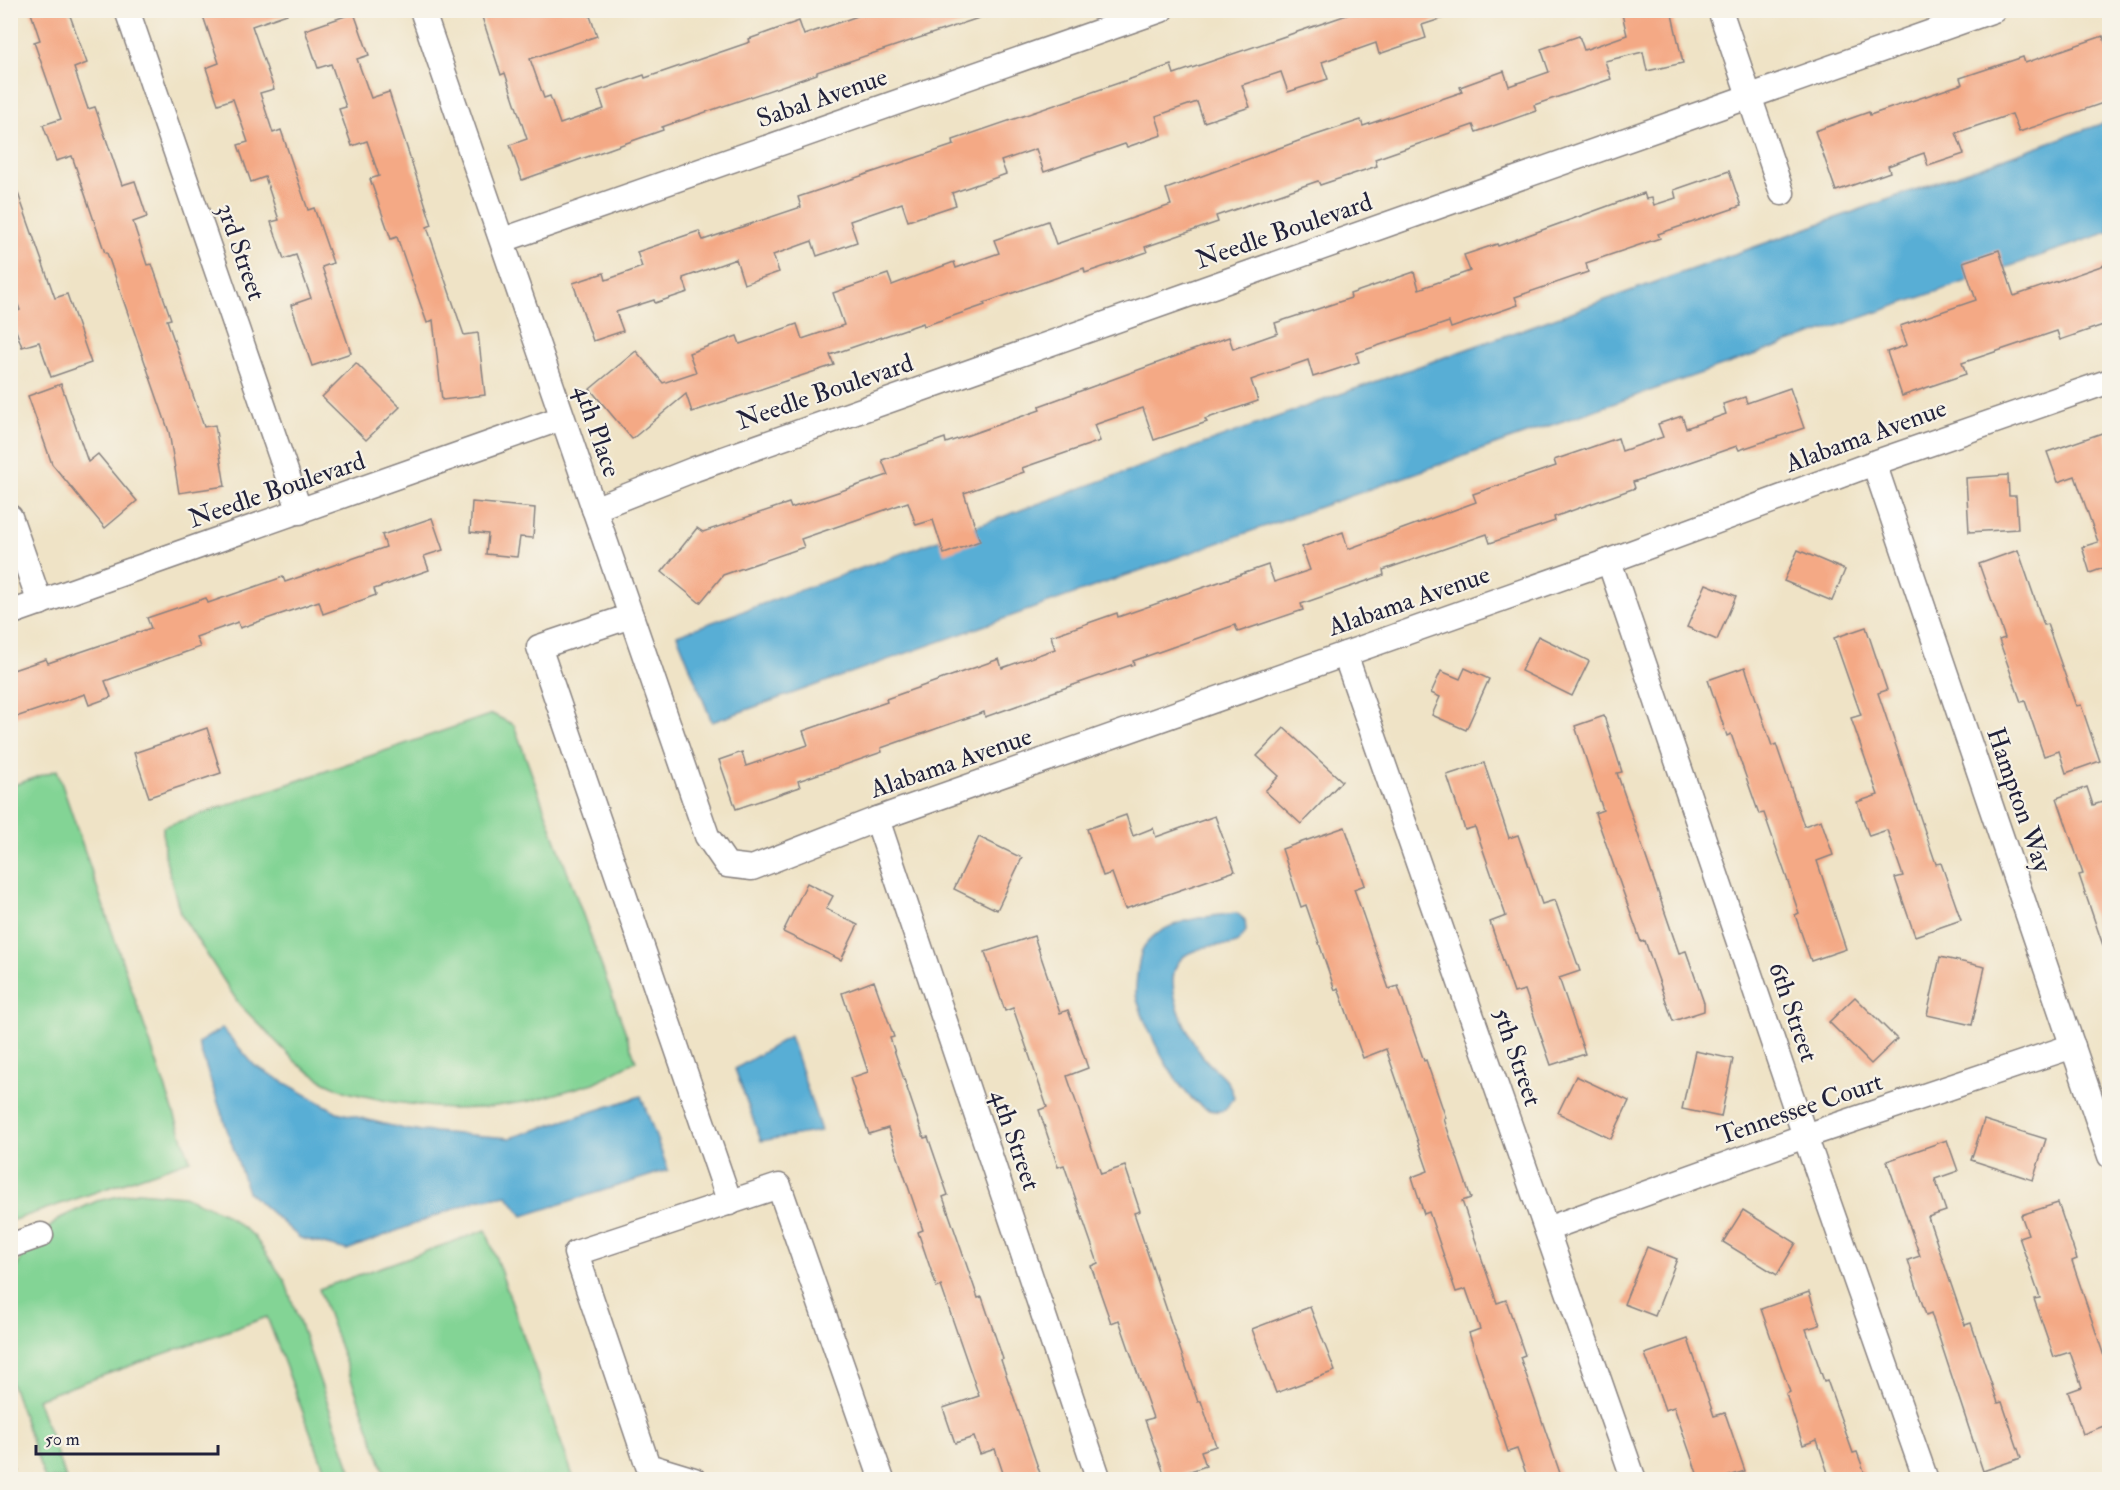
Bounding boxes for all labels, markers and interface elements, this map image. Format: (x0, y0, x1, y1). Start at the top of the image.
street label: Sabal Avenue (752, 61, 892, 135)
street label: Needle Boulevard (1191, 186, 1377, 276)
street label: 3rd Street (210, 199, 272, 305)
street label: Needle Boulevard (732, 347, 918, 437)
street label: 4th Place (566, 381, 628, 481)
street label: Alabama Avenue (1780, 392, 1951, 480)
street label: Needle Boulevard (184, 445, 370, 535)
street label: Alabama Avenue (1323, 558, 1494, 644)
street label: Alabama Avenue (865, 720, 1036, 806)
street label: Hampton Way (1978, 723, 2059, 877)
street label: 6th Street (1761, 958, 1825, 1066)
street label: 5th Street (1485, 1004, 1549, 1110)
street label: Tennessee Court (1713, 1066, 1887, 1152)
street label: 4th Street (983, 1086, 1047, 1194)
scale bar (36, 1418, 218, 1456)
text: 50 m (45, 1428, 80, 1451)

